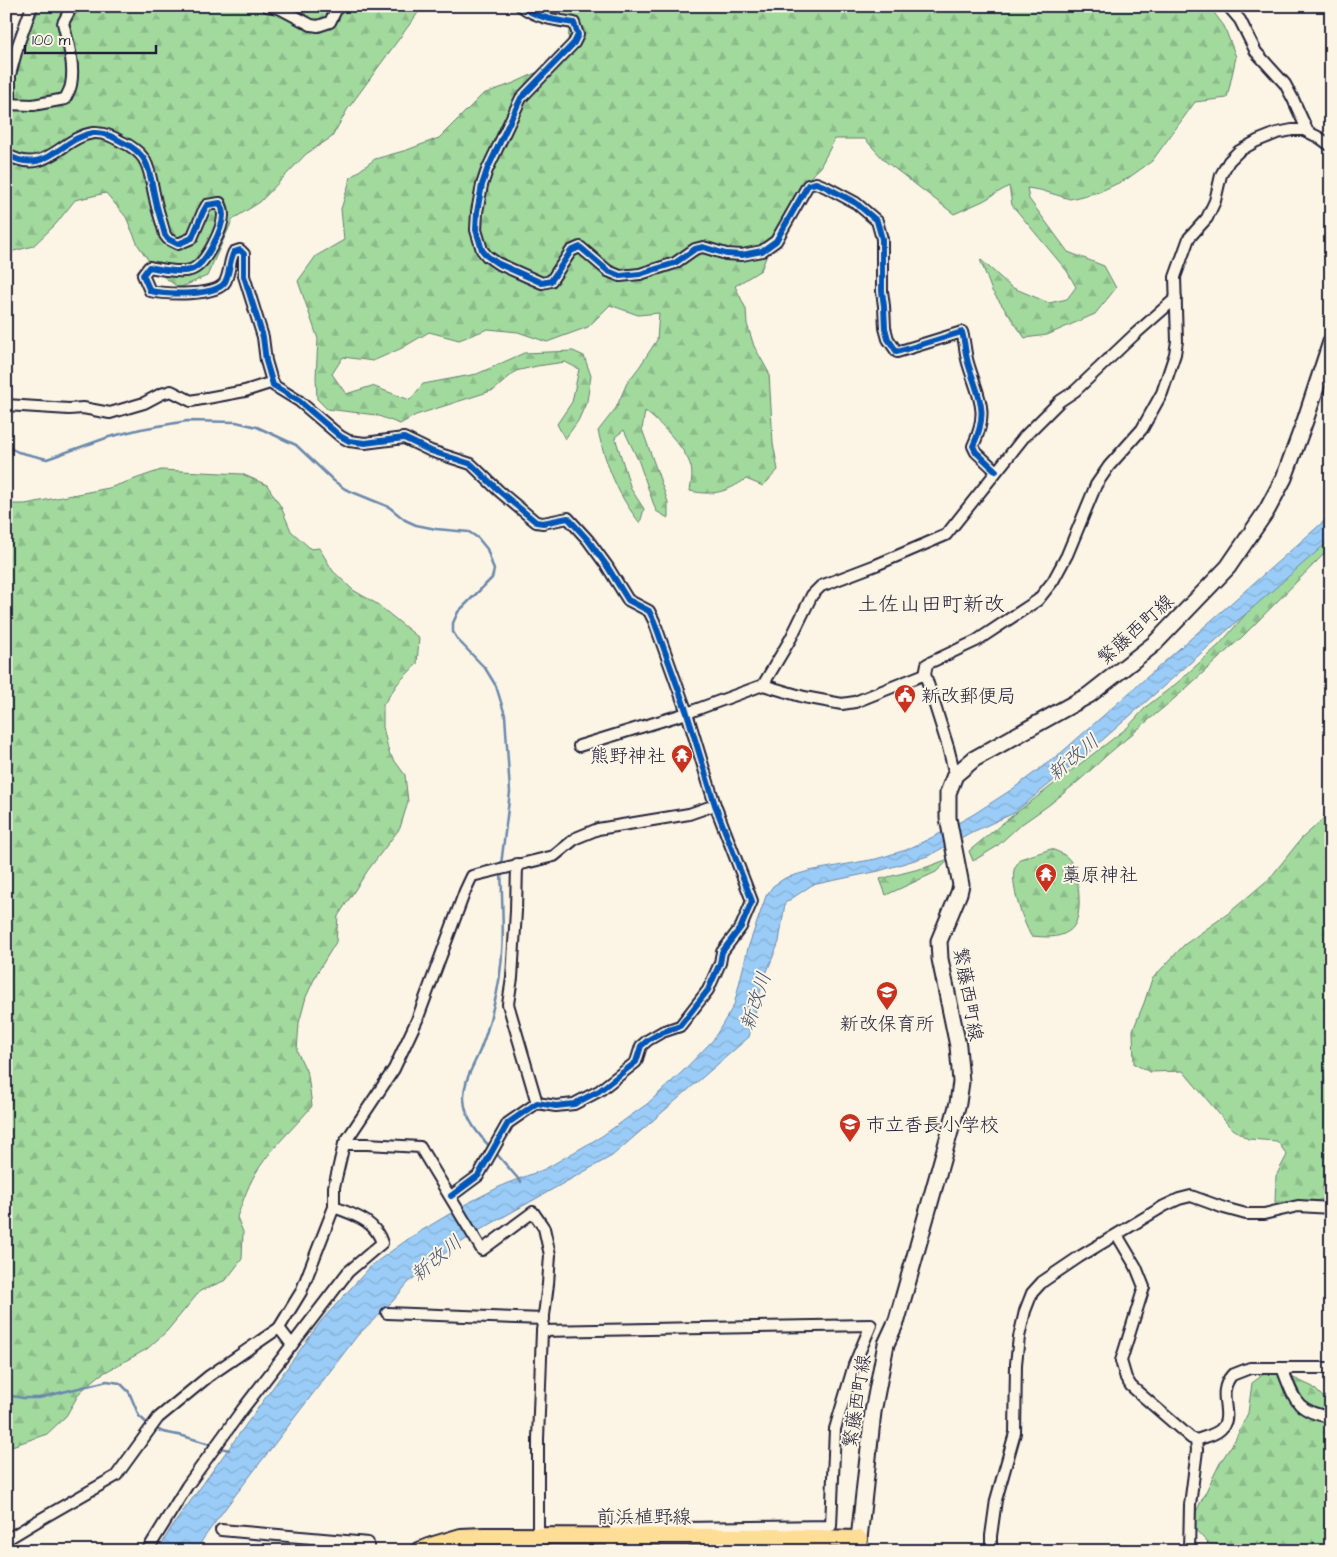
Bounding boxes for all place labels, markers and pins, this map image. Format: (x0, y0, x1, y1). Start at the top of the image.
public building icon: 新改郵便局 (893, 683, 917, 714)
place label: 新改郵便局 (921, 683, 1016, 710)
place label: 熊野神社 (590, 743, 666, 770)
temple icon: 熊野神社 (670, 743, 694, 774)
temple icon: 藁原神社 (1034, 862, 1058, 893)
place label: 藁原神社 (1062, 862, 1138, 889)
school or university icon: 新改保育所 (875, 980, 899, 1011)
place label: 新改保育所 (839, 1011, 935, 1038)
school or university icon: 市立香長小学校 (838, 1112, 862, 1143)
place label: 市立香長小学校 (866, 1112, 999, 1139)

